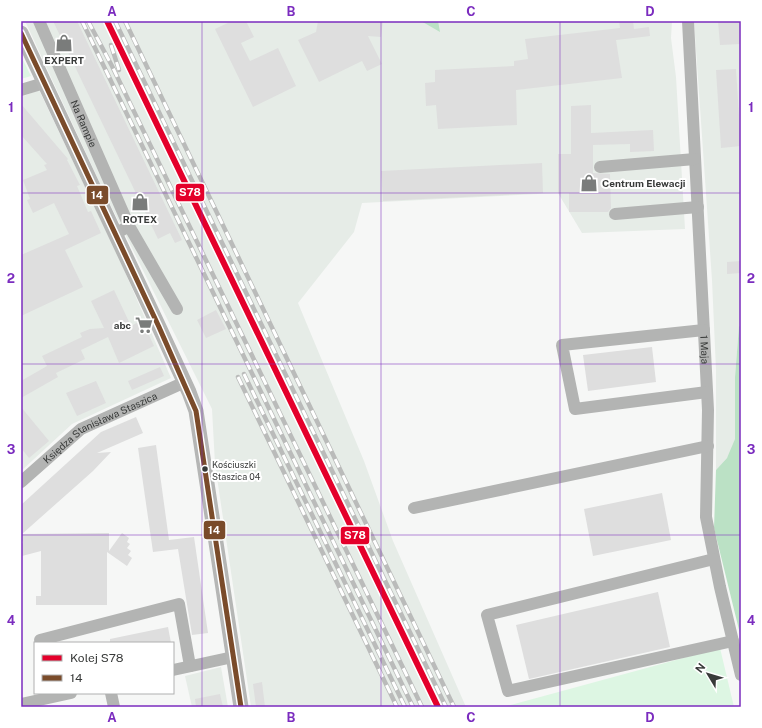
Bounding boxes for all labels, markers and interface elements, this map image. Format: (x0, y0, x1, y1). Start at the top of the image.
text: A (107, 4, 117, 19)
text: B (287, 4, 296, 19)
text: C (466, 4, 476, 19)
text: D (645, 4, 655, 19)
shop icon: EXPERT (54, 33, 74, 53)
place label: EXPERT (44, 54, 84, 66)
street label: Na Rampie (68, 98, 100, 149)
text: 1 (8, 100, 14, 115)
text: 1 (748, 100, 754, 115)
shop icon: Centrum Elewacji (579, 173, 599, 193)
place label: Centrum Elewacji (602, 177, 686, 189)
line badge: S78 (175, 183, 205, 202)
line badge: 14 (86, 185, 109, 205)
text: S78 (179, 186, 201, 198)
text: 14 (91, 189, 103, 201)
shop icon: ROTEX (130, 192, 150, 212)
place label: ROTEX (123, 213, 157, 225)
text: 2 (7, 271, 15, 286)
text: 2 (747, 271, 755, 286)
supermarket icon: abc (134, 315, 154, 335)
place label: abc (114, 319, 132, 331)
street label: 1 Maja (698, 335, 712, 364)
street label: Księdza Stanisława Staszica (40, 389, 159, 466)
text: 3 (7, 442, 16, 457)
text: 3 (747, 442, 756, 457)
place label: Kościuszki Staszica 04 (212, 459, 261, 482)
marker: Kościuszki Staszica 04 (200, 464, 210, 474)
line badge: 14 (203, 520, 226, 540)
text: 14 (208, 524, 220, 536)
line badge: S78 (340, 526, 370, 545)
text: S78 (344, 529, 366, 541)
text: 4 (7, 613, 16, 628)
text: 4 (747, 613, 756, 628)
legend (34, 642, 174, 694)
text: Kolej S78 (70, 651, 124, 665)
north arrow (688, 654, 728, 694)
text: N (693, 661, 707, 675)
text: 14 (70, 671, 83, 685)
text: A (107, 710, 117, 725)
text: B (287, 710, 296, 725)
text: C (466, 710, 476, 725)
text: D (645, 710, 655, 725)

